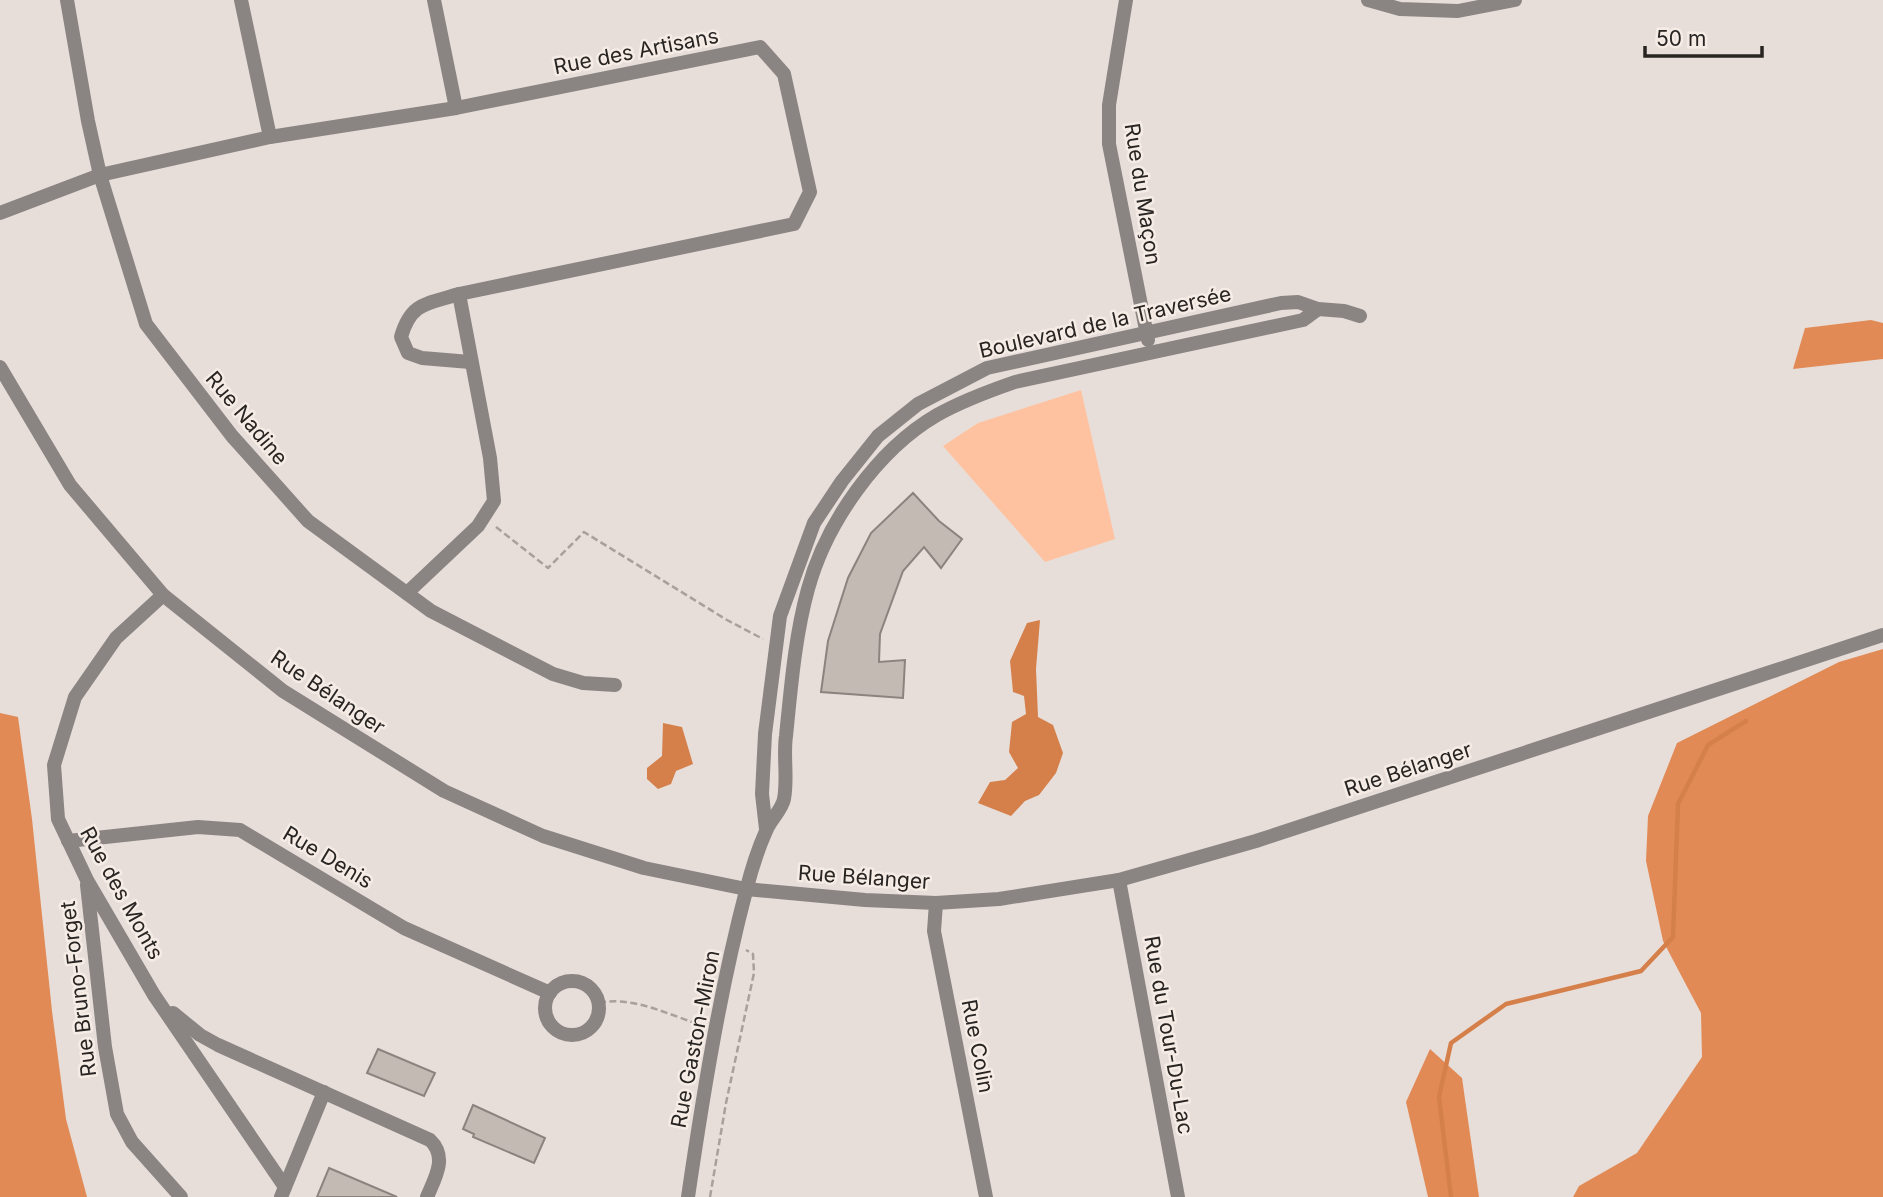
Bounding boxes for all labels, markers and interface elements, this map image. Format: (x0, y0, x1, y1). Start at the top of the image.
scale bar (1645, 14, 1762, 58)
street label: Rue des Artisans (552, 23, 720, 79)
text: 50 m (1656, 26, 1706, 51)
street label: Rue du Maçon (1119, 121, 1167, 267)
street label: Boulevard de la Traversée (976, 281, 1234, 363)
street label: Rue Nadine (201, 366, 293, 470)
street label: Rue Bélanger (266, 645, 390, 739)
street label: Rue Bélanger (1341, 737, 1475, 801)
street label: Rue Denis (279, 821, 377, 893)
street label: Rue des Monts (75, 822, 169, 964)
street label: Rue Bélanger (797, 860, 931, 894)
street label: Rue Bruno-Forget (55, 900, 101, 1078)
street label: Rue du Tour-Du-Lac (1139, 934, 1199, 1136)
street label: Rue Gaston-Miron (666, 948, 724, 1130)
street label: Rue Colin (957, 997, 999, 1095)

